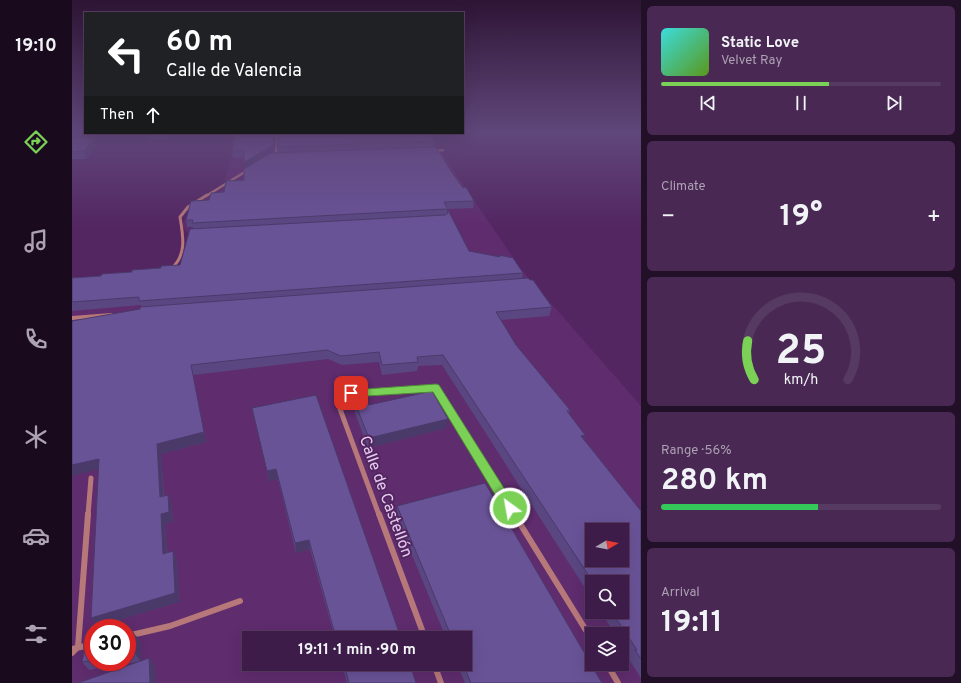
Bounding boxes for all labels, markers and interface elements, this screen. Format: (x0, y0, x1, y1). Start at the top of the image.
text: 60 m (166, 25, 233, 61)
icon: left (100, 28, 152, 80)
text: Static Love (721, 34, 799, 53)
text: 19:10 (15, 35, 57, 58)
text: Velvet Ray (721, 53, 782, 69)
text: Calle de Valencia (166, 60, 302, 83)
icon: previous (697, 92, 719, 114)
icon: pause (790, 92, 812, 114)
icon: next (883, 92, 905, 114)
icon: ahead (142, 104, 164, 126)
text: Then (100, 106, 134, 125)
icon: directions (22, 128, 50, 156)
text: Climate (661, 179, 706, 195)
text: 19° (780, 199, 822, 236)
text: − (661, 204, 675, 231)
text: + (927, 204, 941, 231)
icon: music (22, 227, 50, 255)
icon: phone (22, 325, 50, 353)
text: 25 (776, 325, 826, 378)
text: km/h (784, 370, 818, 388)
pin (334, 376, 368, 410)
icon: arrive (340, 382, 362, 404)
icon: climate (22, 423, 50, 451)
street label: Calle de Castellón (354, 433, 416, 560)
text: Range · 56% (661, 443, 732, 459)
text: 280 km (661, 463, 768, 500)
position arrow (489, 487, 531, 529)
icon: car (22, 522, 50, 550)
north arrow (585, 523, 629, 567)
map controls (585, 523, 629, 671)
button: search (585, 575, 629, 619)
text: Arrival (661, 585, 700, 601)
text: 19:11 (661, 605, 723, 642)
speed limit sign: 30 (84, 619, 136, 671)
icon: filters (22, 620, 50, 648)
button: layers (585, 627, 629, 671)
text: 19:11 · 1 min · 90 m (298, 641, 416, 660)

